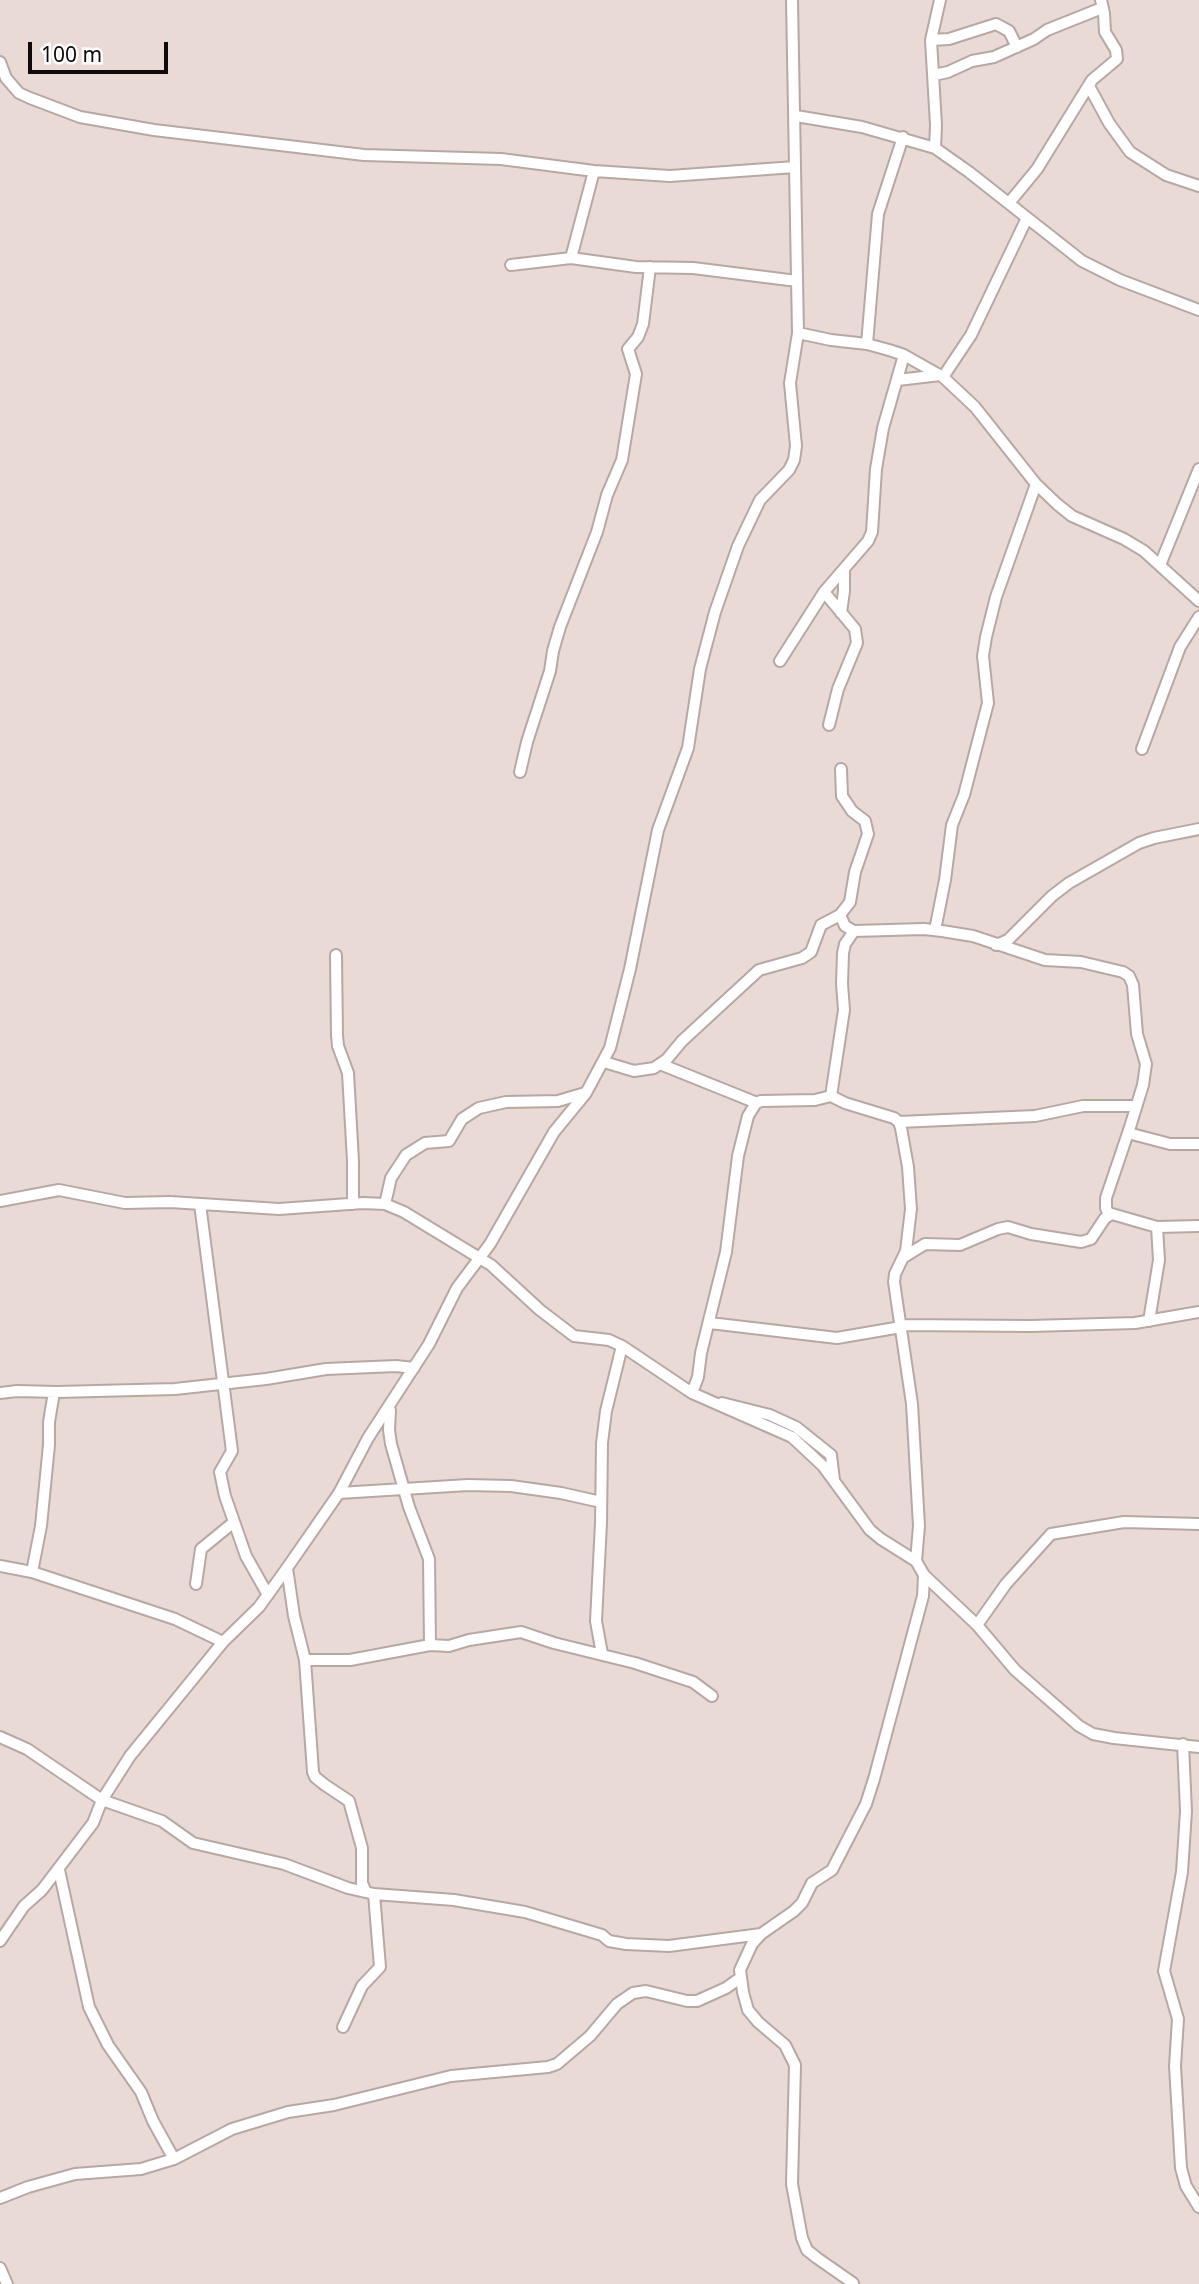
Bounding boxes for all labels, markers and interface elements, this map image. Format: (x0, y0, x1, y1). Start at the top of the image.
scale bar (32, 28, 172, 72)
text: 100 m (41, 40, 102, 68)

